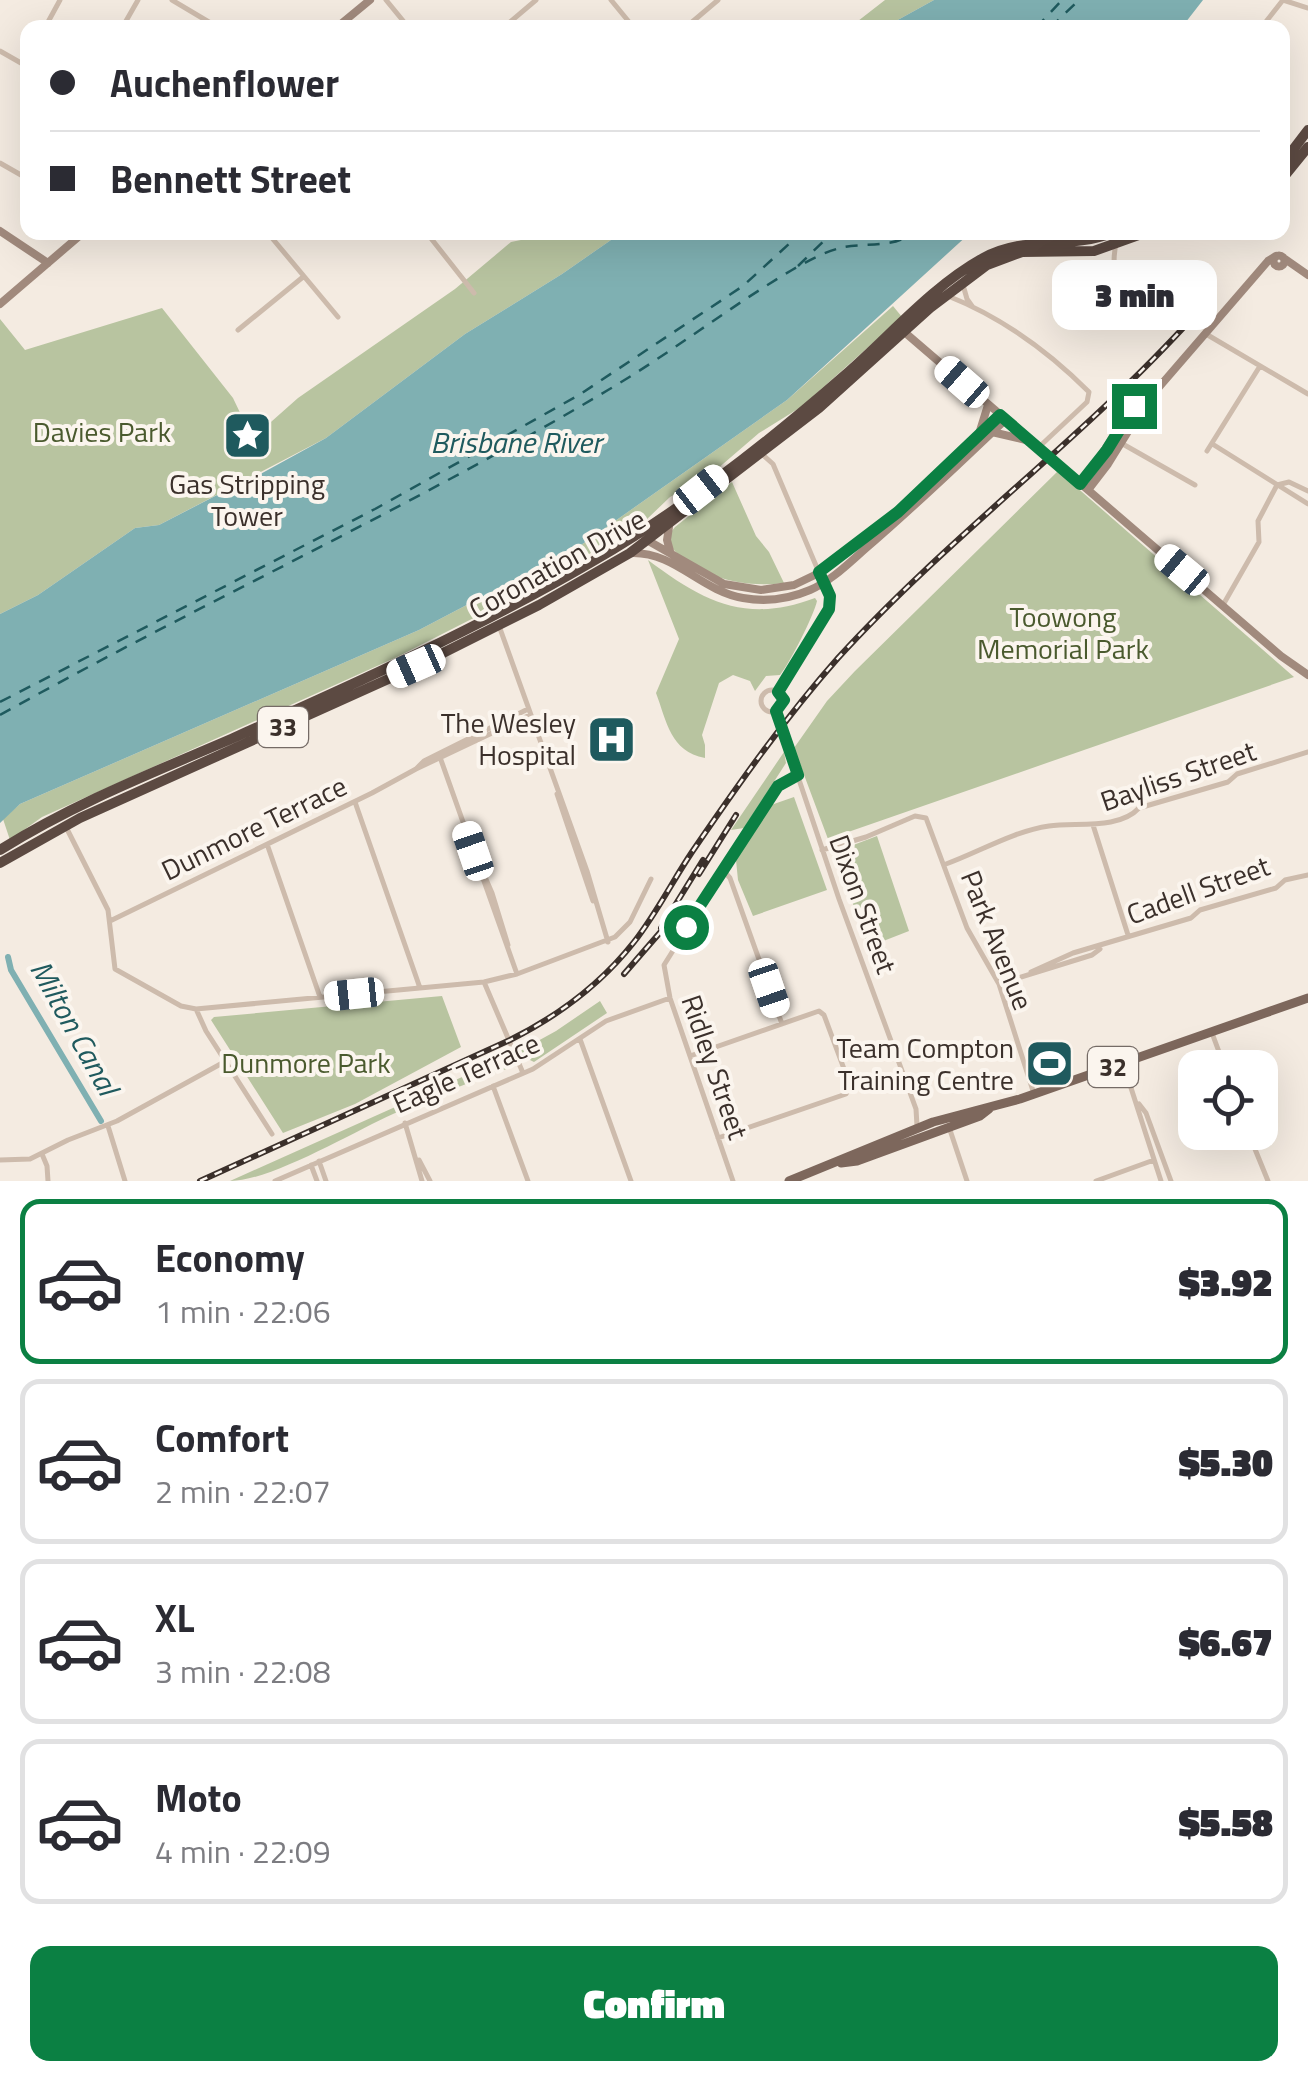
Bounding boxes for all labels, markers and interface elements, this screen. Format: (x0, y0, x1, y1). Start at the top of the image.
text: Auchenflower (110, 54, 339, 112)
text: Bennett Street (110, 150, 351, 208)
callout: 3 min (1052, 261, 1216, 331)
text: 3 min (1095, 271, 1174, 319)
car (930, 351, 994, 413)
route end (1112, 384, 1157, 429)
park label: Davies Park (33, 410, 171, 453)
place icon: Gas Stripping Tower (221, 410, 273, 462)
water label: Brisbane River (431, 419, 605, 465)
car (668, 460, 734, 520)
place label: Gas Stripping Tower (169, 462, 325, 537)
street label: Coronation Drive (461, 497, 653, 630)
car (1149, 539, 1215, 601)
park label: Toowong Memorial Park (977, 595, 1149, 670)
car (382, 640, 450, 692)
place label: The Wesley Hospital (441, 701, 576, 776)
road number: 33 (258, 707, 308, 747)
hospital icon: The Wesley Hospital (585, 713, 637, 765)
street label: Bayliss Street (1094, 729, 1261, 822)
street label: Dunmore Terrace (154, 764, 354, 891)
car (449, 818, 497, 884)
street label: Dixon Street (819, 828, 908, 979)
street label: Cadell Street (1120, 844, 1276, 935)
street label: Park Avenue (950, 863, 1045, 1016)
route start (664, 905, 709, 950)
water label: Milton Canal (19, 952, 133, 1107)
car (745, 955, 793, 1021)
car (323, 976, 385, 1012)
street label: Ridley Street (671, 989, 760, 1145)
street label: Eagle Terrace (386, 1021, 546, 1124)
place label: Team Compton Training Centre (837, 1026, 1014, 1101)
sports icon: Team Compton Training Centre (1023, 1038, 1075, 1090)
park label: Dunmore Park (221, 1041, 391, 1084)
road number: 32 (1088, 1047, 1138, 1087)
map controls (1178, 1050, 1278, 1150)
button: locate (1178, 1050, 1278, 1150)
text: Economy (155, 1229, 305, 1287)
icon: car (35, 1237, 125, 1327)
text: $3.92 (1179, 1253, 1273, 1311)
text: 1 min · 22:06 (155, 1287, 331, 1335)
text: Comfort (155, 1409, 289, 1467)
icon: car (35, 1417, 125, 1507)
text: $5.30 (1179, 1433, 1273, 1491)
text: 2 min · 22:07 (155, 1467, 331, 1515)
text: XL (155, 1589, 195, 1647)
icon: car (35, 1597, 125, 1687)
text: $6.67 (1179, 1613, 1273, 1671)
text: 3 min · 22:08 (155, 1647, 331, 1695)
text: Moto (155, 1769, 242, 1827)
icon: car (35, 1777, 125, 1867)
text: $5.58 (1179, 1793, 1273, 1851)
text: 4 min · 22:09 (155, 1827, 331, 1875)
button: Confirm (30, 1946, 1278, 2061)

